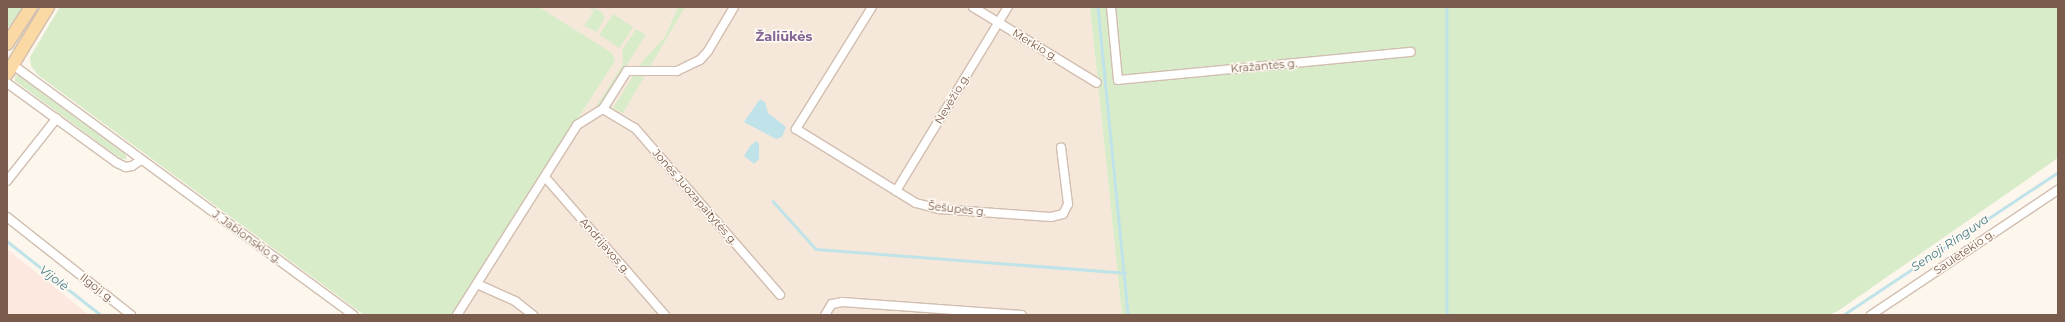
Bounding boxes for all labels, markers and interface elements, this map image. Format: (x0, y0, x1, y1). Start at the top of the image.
street label: Merkio g. (1010, 26, 1060, 64)
district label: Žaliūkės (756, 28, 812, 44)
street label: Kražantės g. (1230, 57, 1298, 75)
street label: Nevėžio g. (932, 72, 972, 126)
street label: Jonės Juozapaitytės g. (650, 146, 740, 248)
street label: Šešupės g. (927, 199, 987, 219)
street label: J. Jablonskio g. (210, 208, 284, 266)
water label: Senoji Ringuva (1908, 212, 1992, 274)
street label: Andrijavos g. (577, 215, 633, 277)
street label: Saulėtekio g. (1931, 227, 1997, 277)
water label: Vijolė (37, 262, 71, 294)
street label: Ilgoji g. (77, 271, 117, 305)

